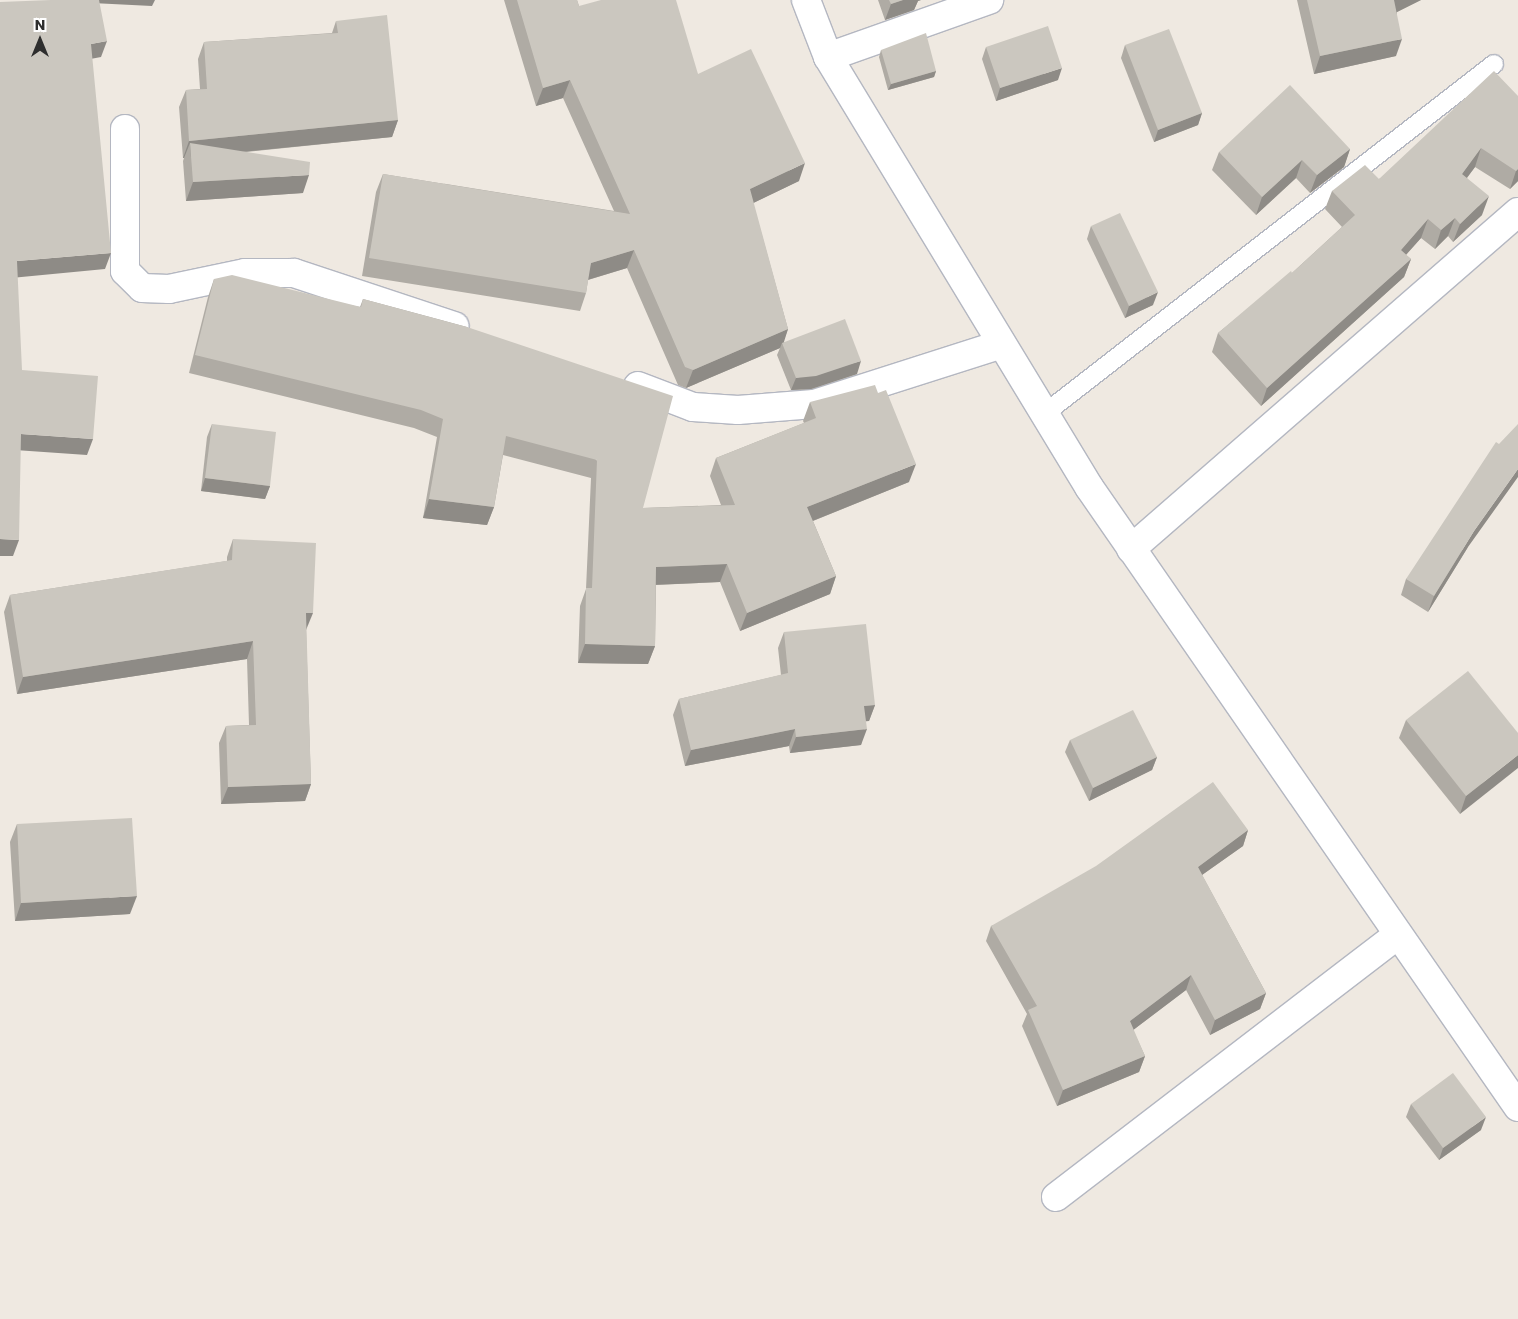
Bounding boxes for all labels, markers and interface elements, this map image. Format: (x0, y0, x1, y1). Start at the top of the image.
north arrow (15, 15, 65, 65)
text: N (35, 15, 45, 35)

